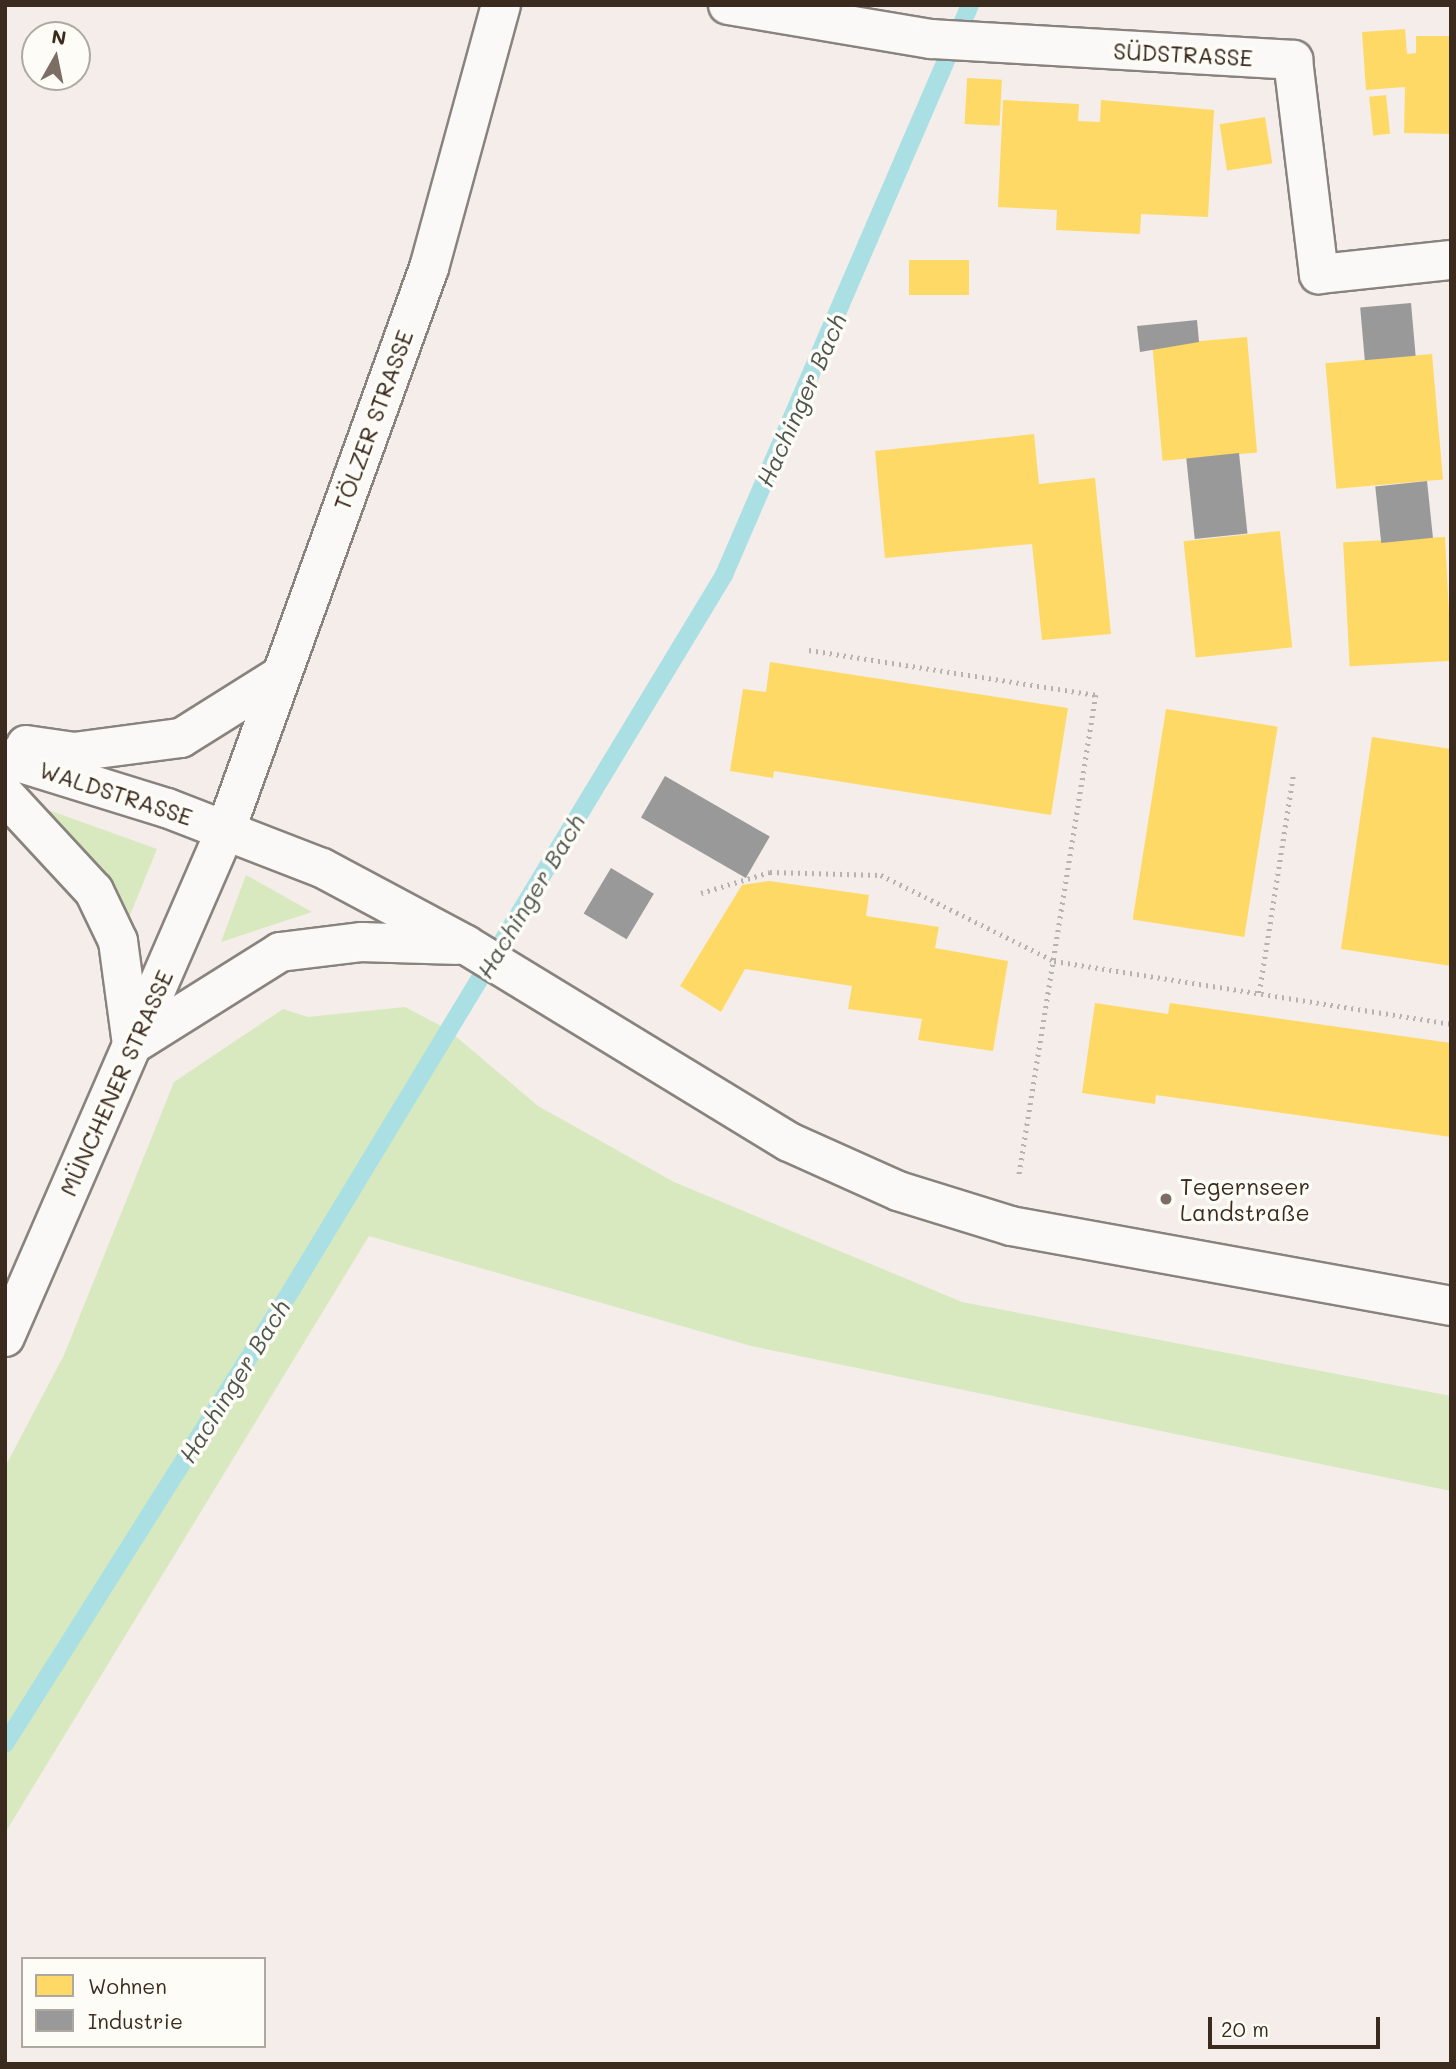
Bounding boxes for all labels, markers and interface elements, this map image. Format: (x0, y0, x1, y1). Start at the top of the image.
north arrow (21, 21, 91, 91)
text: N (50, 23, 68, 50)
street label: SÜDSTRASSE (1113, 37, 1253, 71)
water label: Hachinger Bach (750, 309, 852, 491)
street label: TÖLZER STRASSE (328, 326, 418, 514)
street label: WALDSTRASSE (36, 755, 196, 831)
water label: Hachinger Bach (470, 809, 590, 983)
street label: MÜNCHENER STRASSE (54, 966, 178, 1200)
place label: Tegernseer Landstraße (1180, 1172, 1310, 1226)
marker: Tegernseer Landstraße (1158, 1191, 1174, 1207)
water label: Hachinger Bach (172, 1294, 296, 1468)
legend (21, 1957, 266, 2048)
text: Wohnen (88, 1972, 167, 1999)
scale bar (1211, 2002, 1382, 2046)
text: Industrie (88, 2007, 183, 2034)
text: 20 m (1221, 2015, 1269, 2042)

